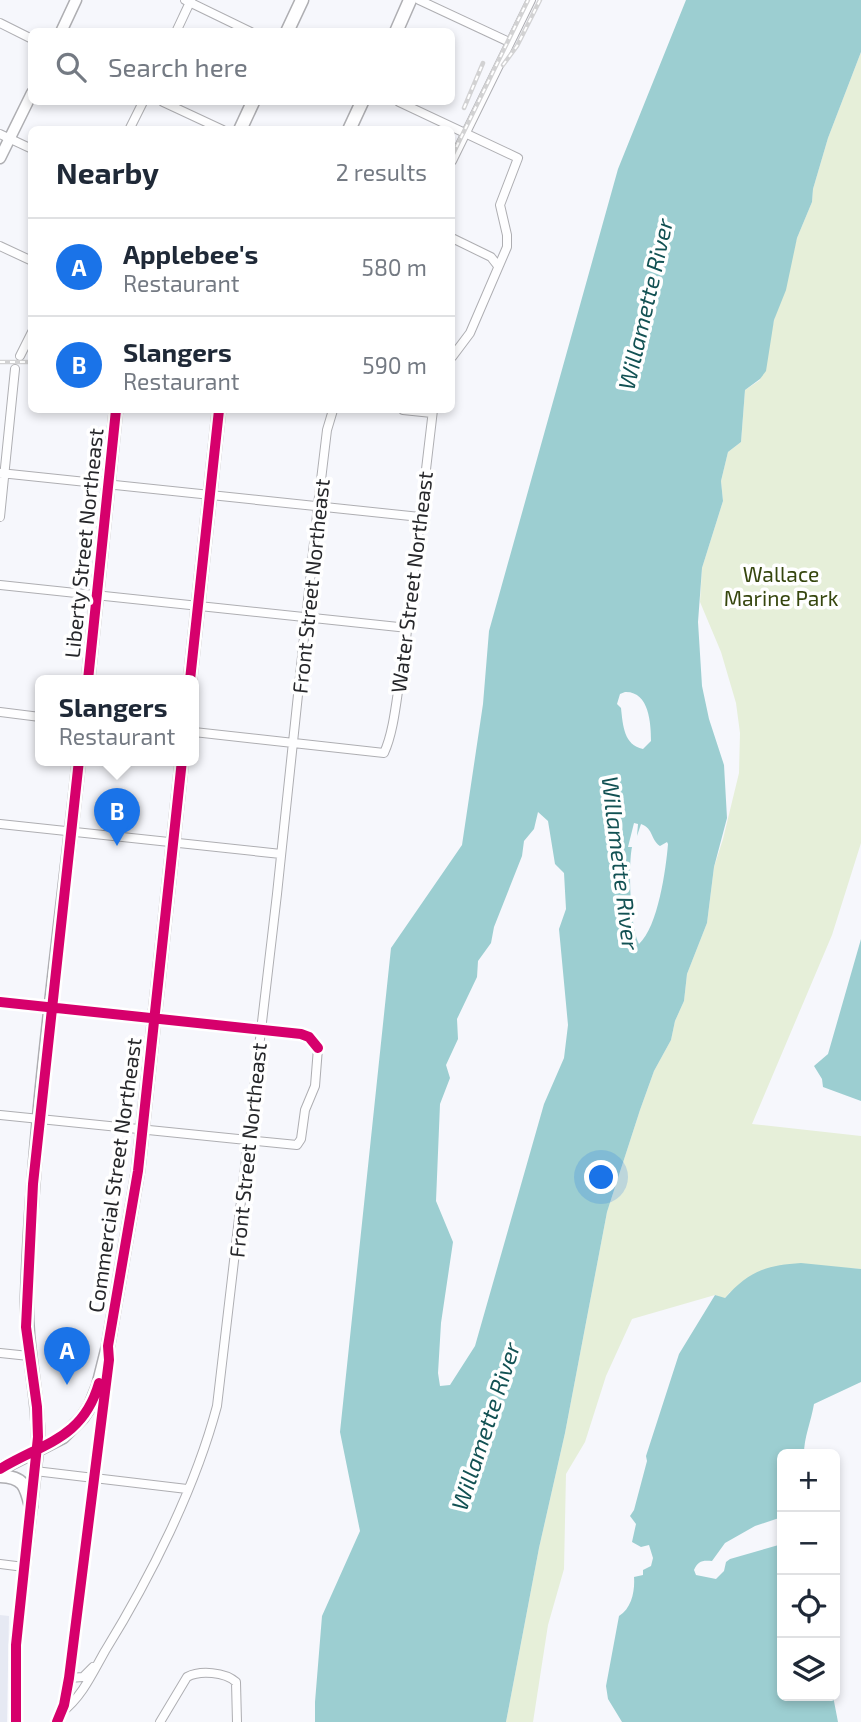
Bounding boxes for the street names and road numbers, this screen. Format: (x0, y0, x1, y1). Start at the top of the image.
street label: Liberty Street Northeast (59, 427, 107, 659)
street label: Water Street Northeast (385, 470, 437, 694)
street label: Front Street Northeast (286, 477, 334, 695)
street label: Commercial Street Northeast (82, 1036, 146, 1314)
street label: Front Street Northeast (223, 1041, 271, 1259)

